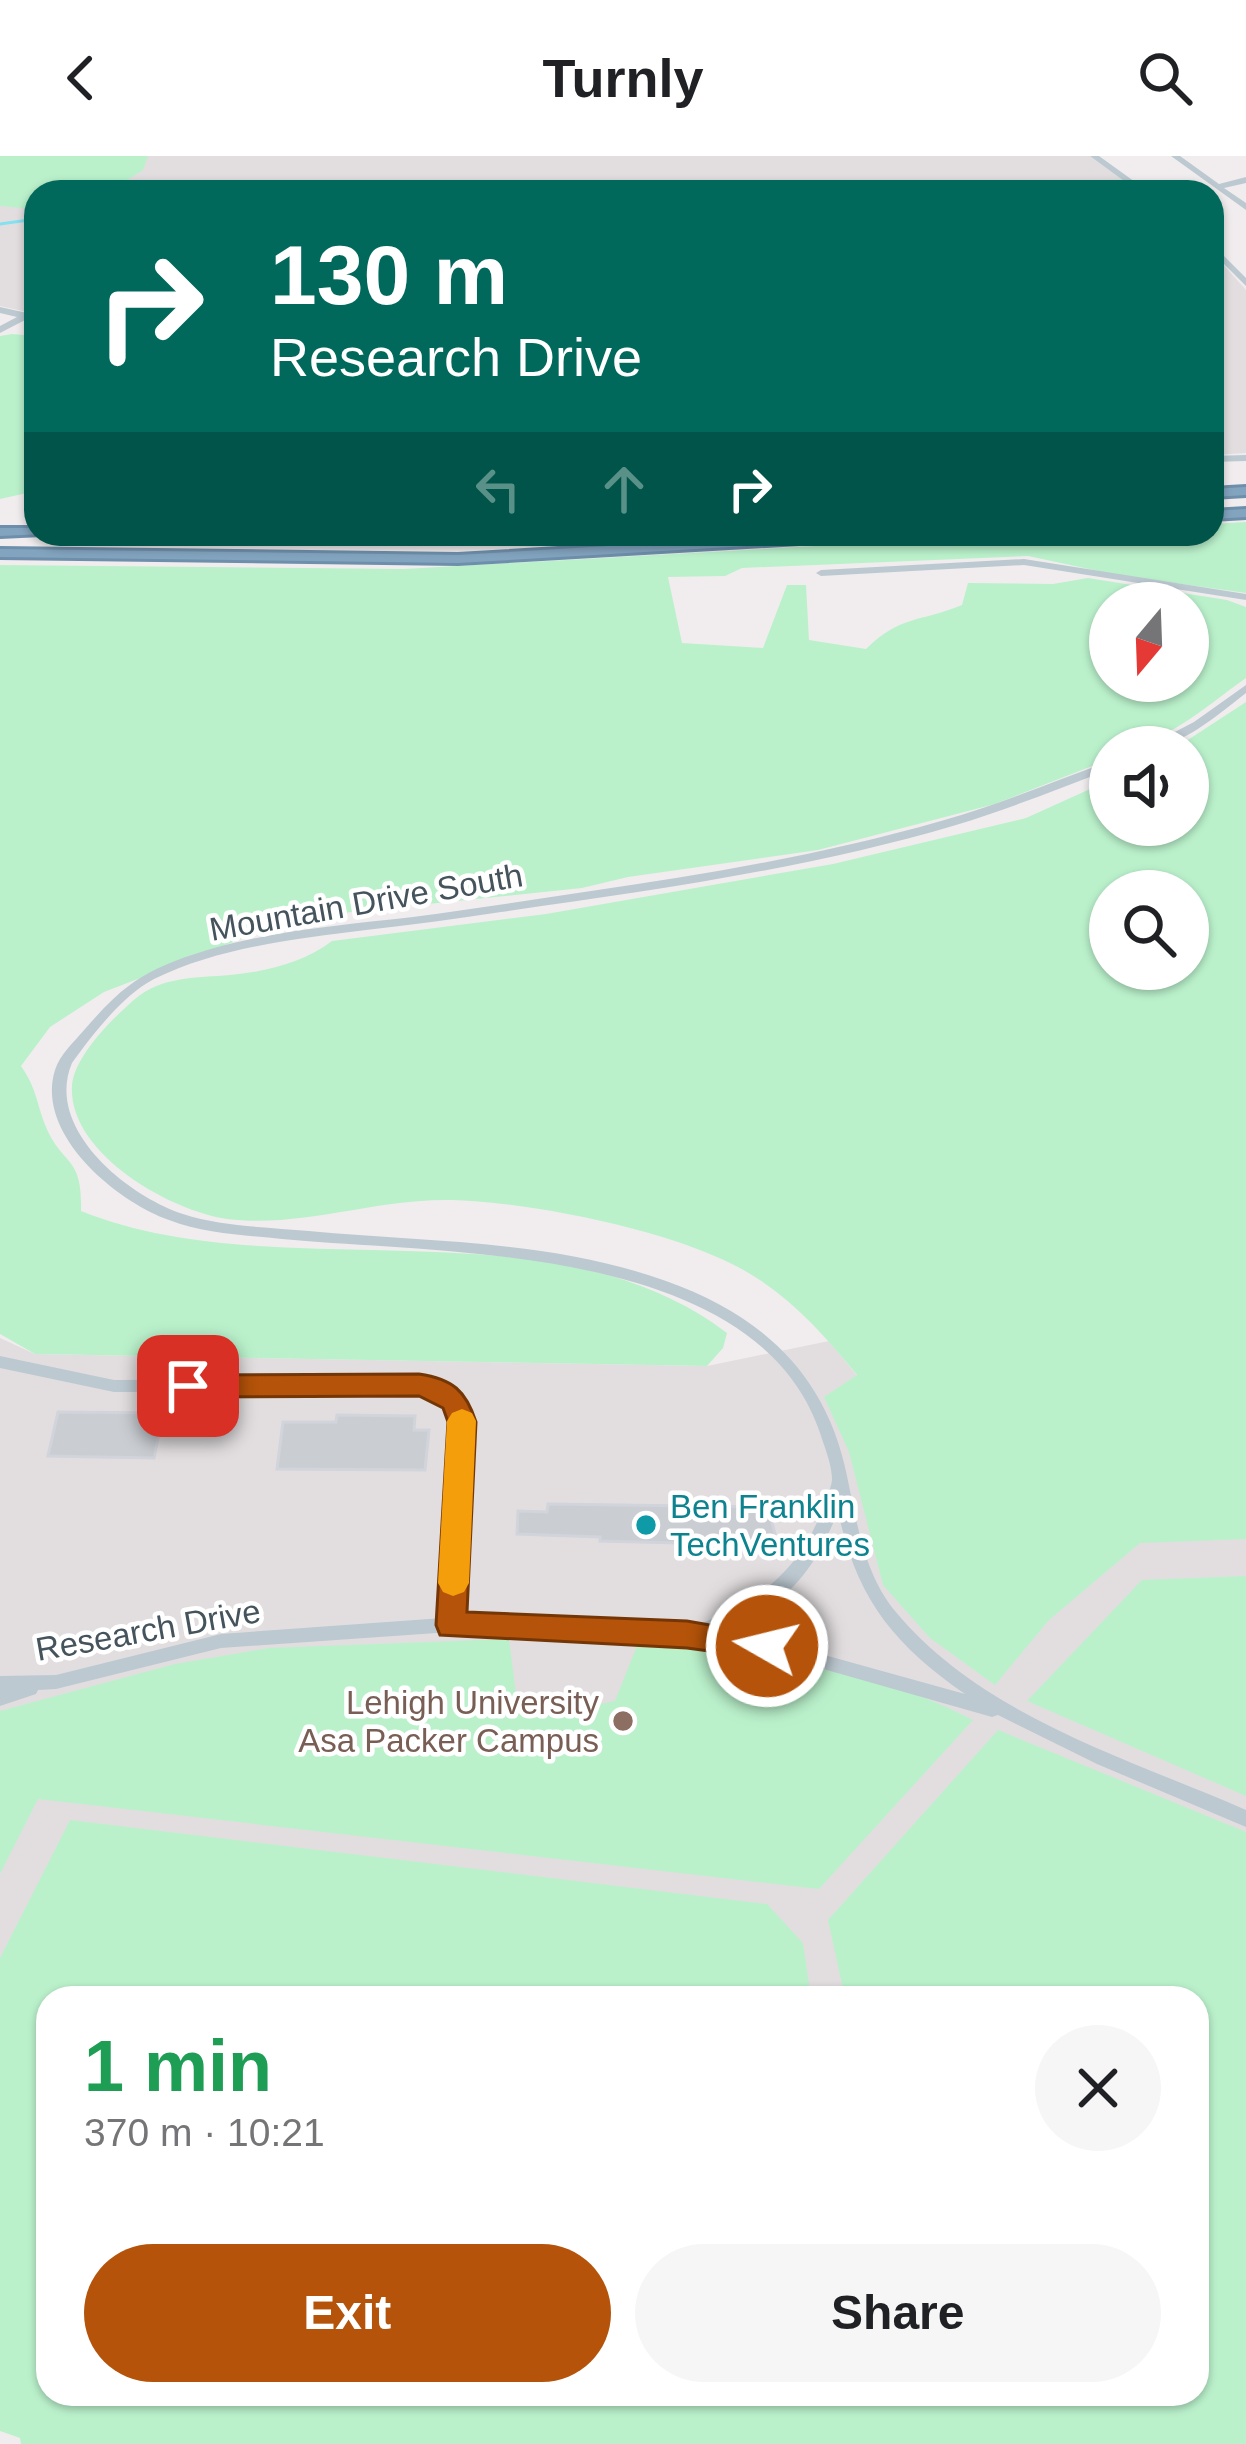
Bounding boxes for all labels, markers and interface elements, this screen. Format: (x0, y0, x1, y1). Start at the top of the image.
icon: back (48, 45, 114, 111)
icon: search (1132, 45, 1198, 111)
text: Turnly (543, 48, 704, 108)
icon: right (72, 228, 228, 384)
text: 130 m (270, 228, 508, 322)
text: Research Drive (270, 327, 642, 387)
icon: left (465, 456, 531, 522)
icon: ahead (591, 456, 657, 522)
icon: right (717, 456, 783, 522)
north arrow (1089, 582, 1209, 702)
map controls (1089, 582, 1209, 990)
button: sound (1089, 726, 1209, 846)
street label: Mountain Drive South (207, 856, 525, 948)
button: search (1089, 870, 1209, 990)
pin (137, 1335, 239, 1437)
icon: arrive (155, 1353, 221, 1419)
place label: Ben Franklin TechVentures (670, 1488, 870, 1563)
marker: Ben Franklin TechVentures (633, 1512, 659, 1538)
position arrow (704, 1583, 830, 1709)
street label: Research Drive (33, 1592, 263, 1668)
place label: Lehigh University Asa Packer Campus (298, 1684, 599, 1759)
marker: Lehigh University Asa Packer Campus (610, 1708, 636, 1734)
button: close (1035, 2025, 1161, 2151)
text: 1 min (84, 2026, 272, 2106)
text: 370 m · 10:21 (84, 2111, 325, 2154)
button: Exit (84, 2244, 611, 2382)
button: Share (635, 2244, 1161, 2382)

